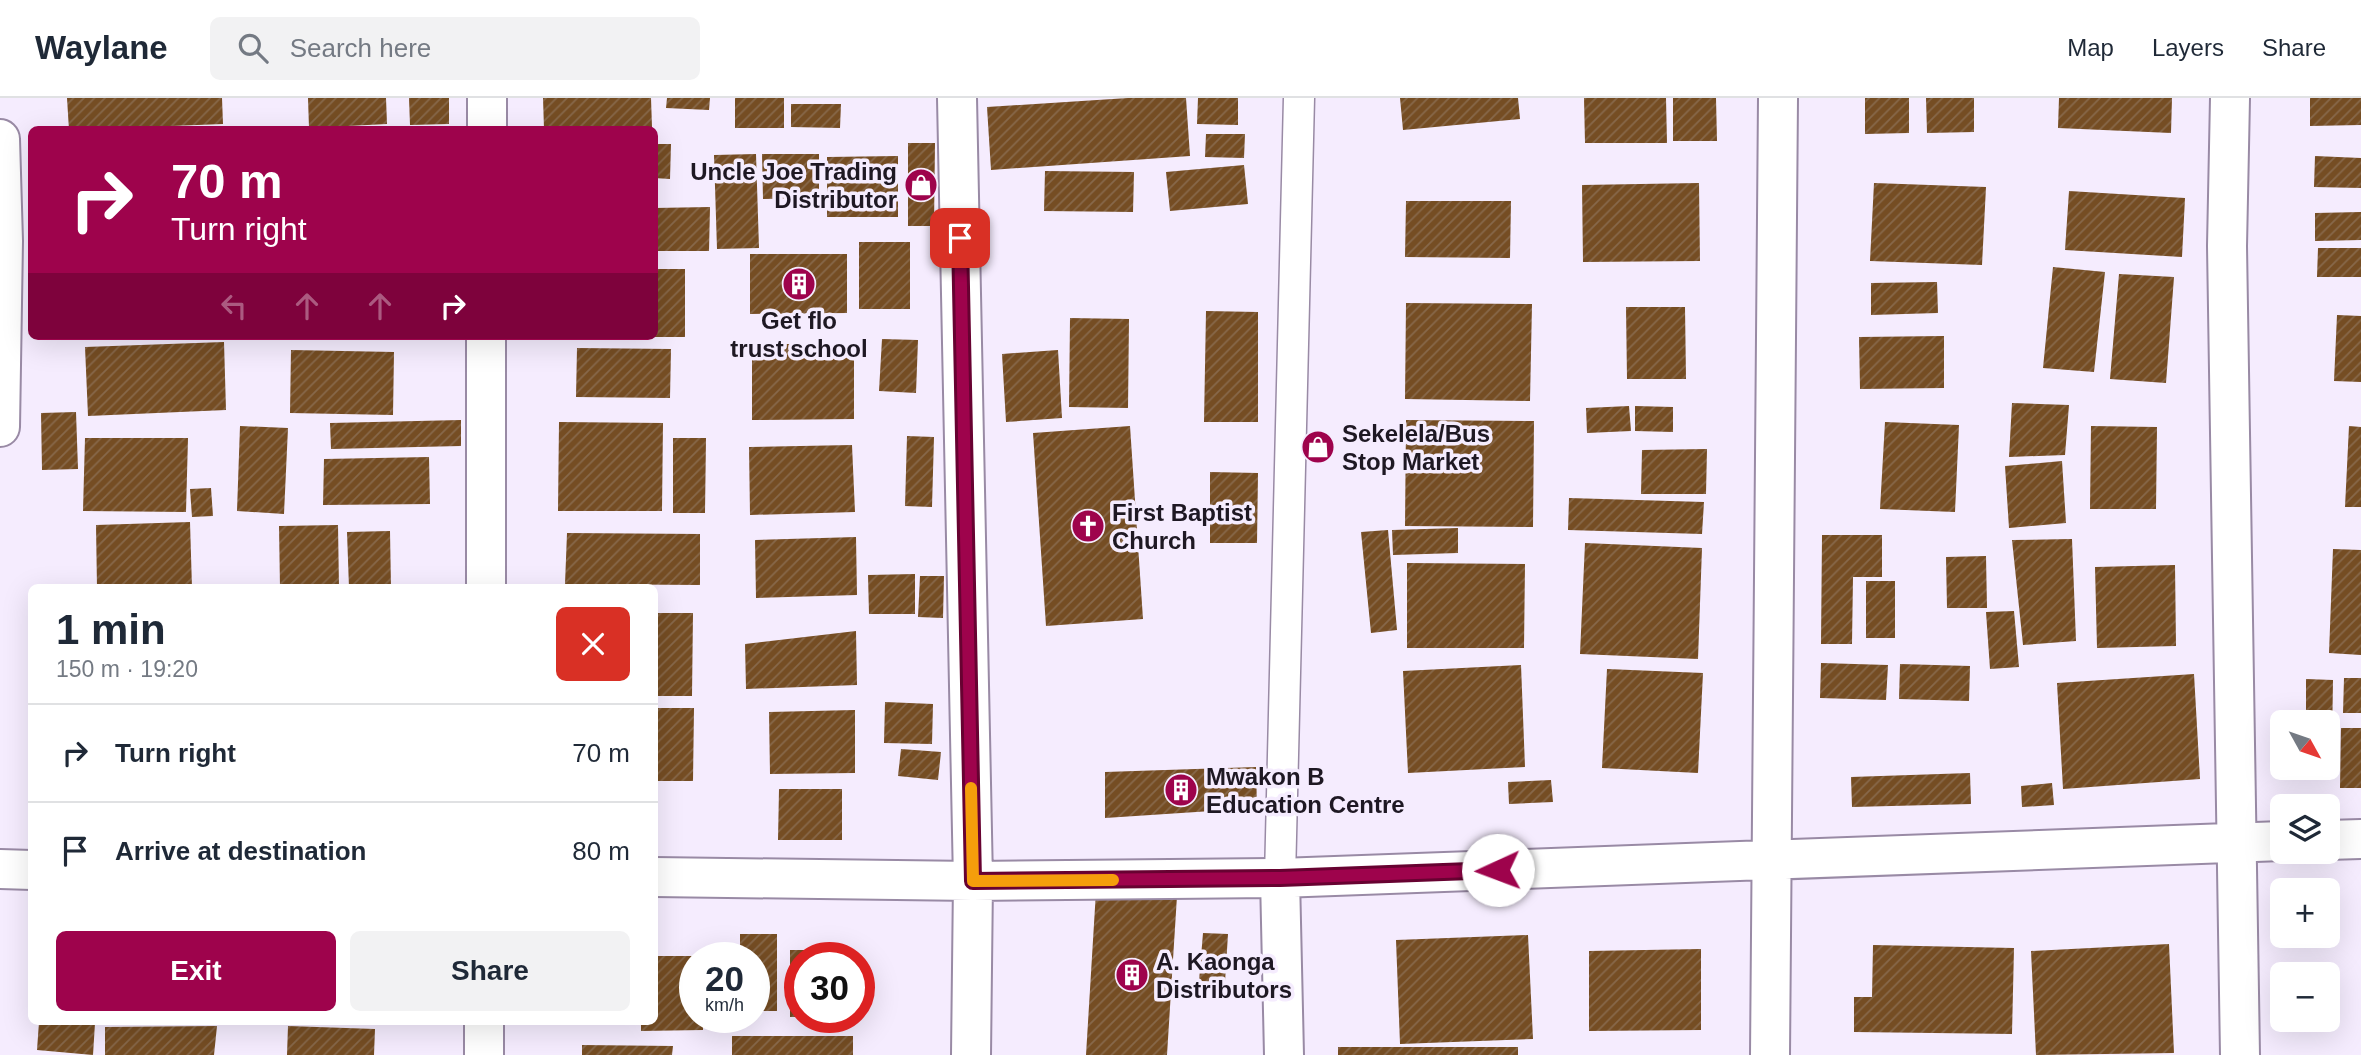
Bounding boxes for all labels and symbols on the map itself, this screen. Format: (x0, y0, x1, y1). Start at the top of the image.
place label: Uncle Joe Trading Distributor (690, 158, 897, 213)
shop icon: Uncle Joe Trading Distributor (902, 166, 940, 204)
pin (930, 208, 990, 268)
building icon: Get flo trust school (780, 265, 818, 303)
place label: Get flo trust school (730, 307, 868, 362)
place label: Sekelela/Bus Stop Market (1342, 420, 1490, 475)
shop icon: Sekelela/Bus Stop Market (1299, 428, 1337, 466)
place label: First Baptist Church (1112, 499, 1252, 554)
church icon: First Baptist Church (1069, 507, 1107, 545)
north arrow (2270, 710, 2340, 780)
place label: Mwakon B Education Centre (1206, 763, 1405, 818)
building icon: Mwakon B Education Centre (1162, 771, 1200, 809)
position arrow (1461, 833, 1535, 907)
speed limit sign: 30 (784, 942, 875, 1033)
place label: A. Kaonga Distributors (1156, 948, 1292, 1003)
building icon: A. Kaonga Distributors (1113, 956, 1151, 994)

